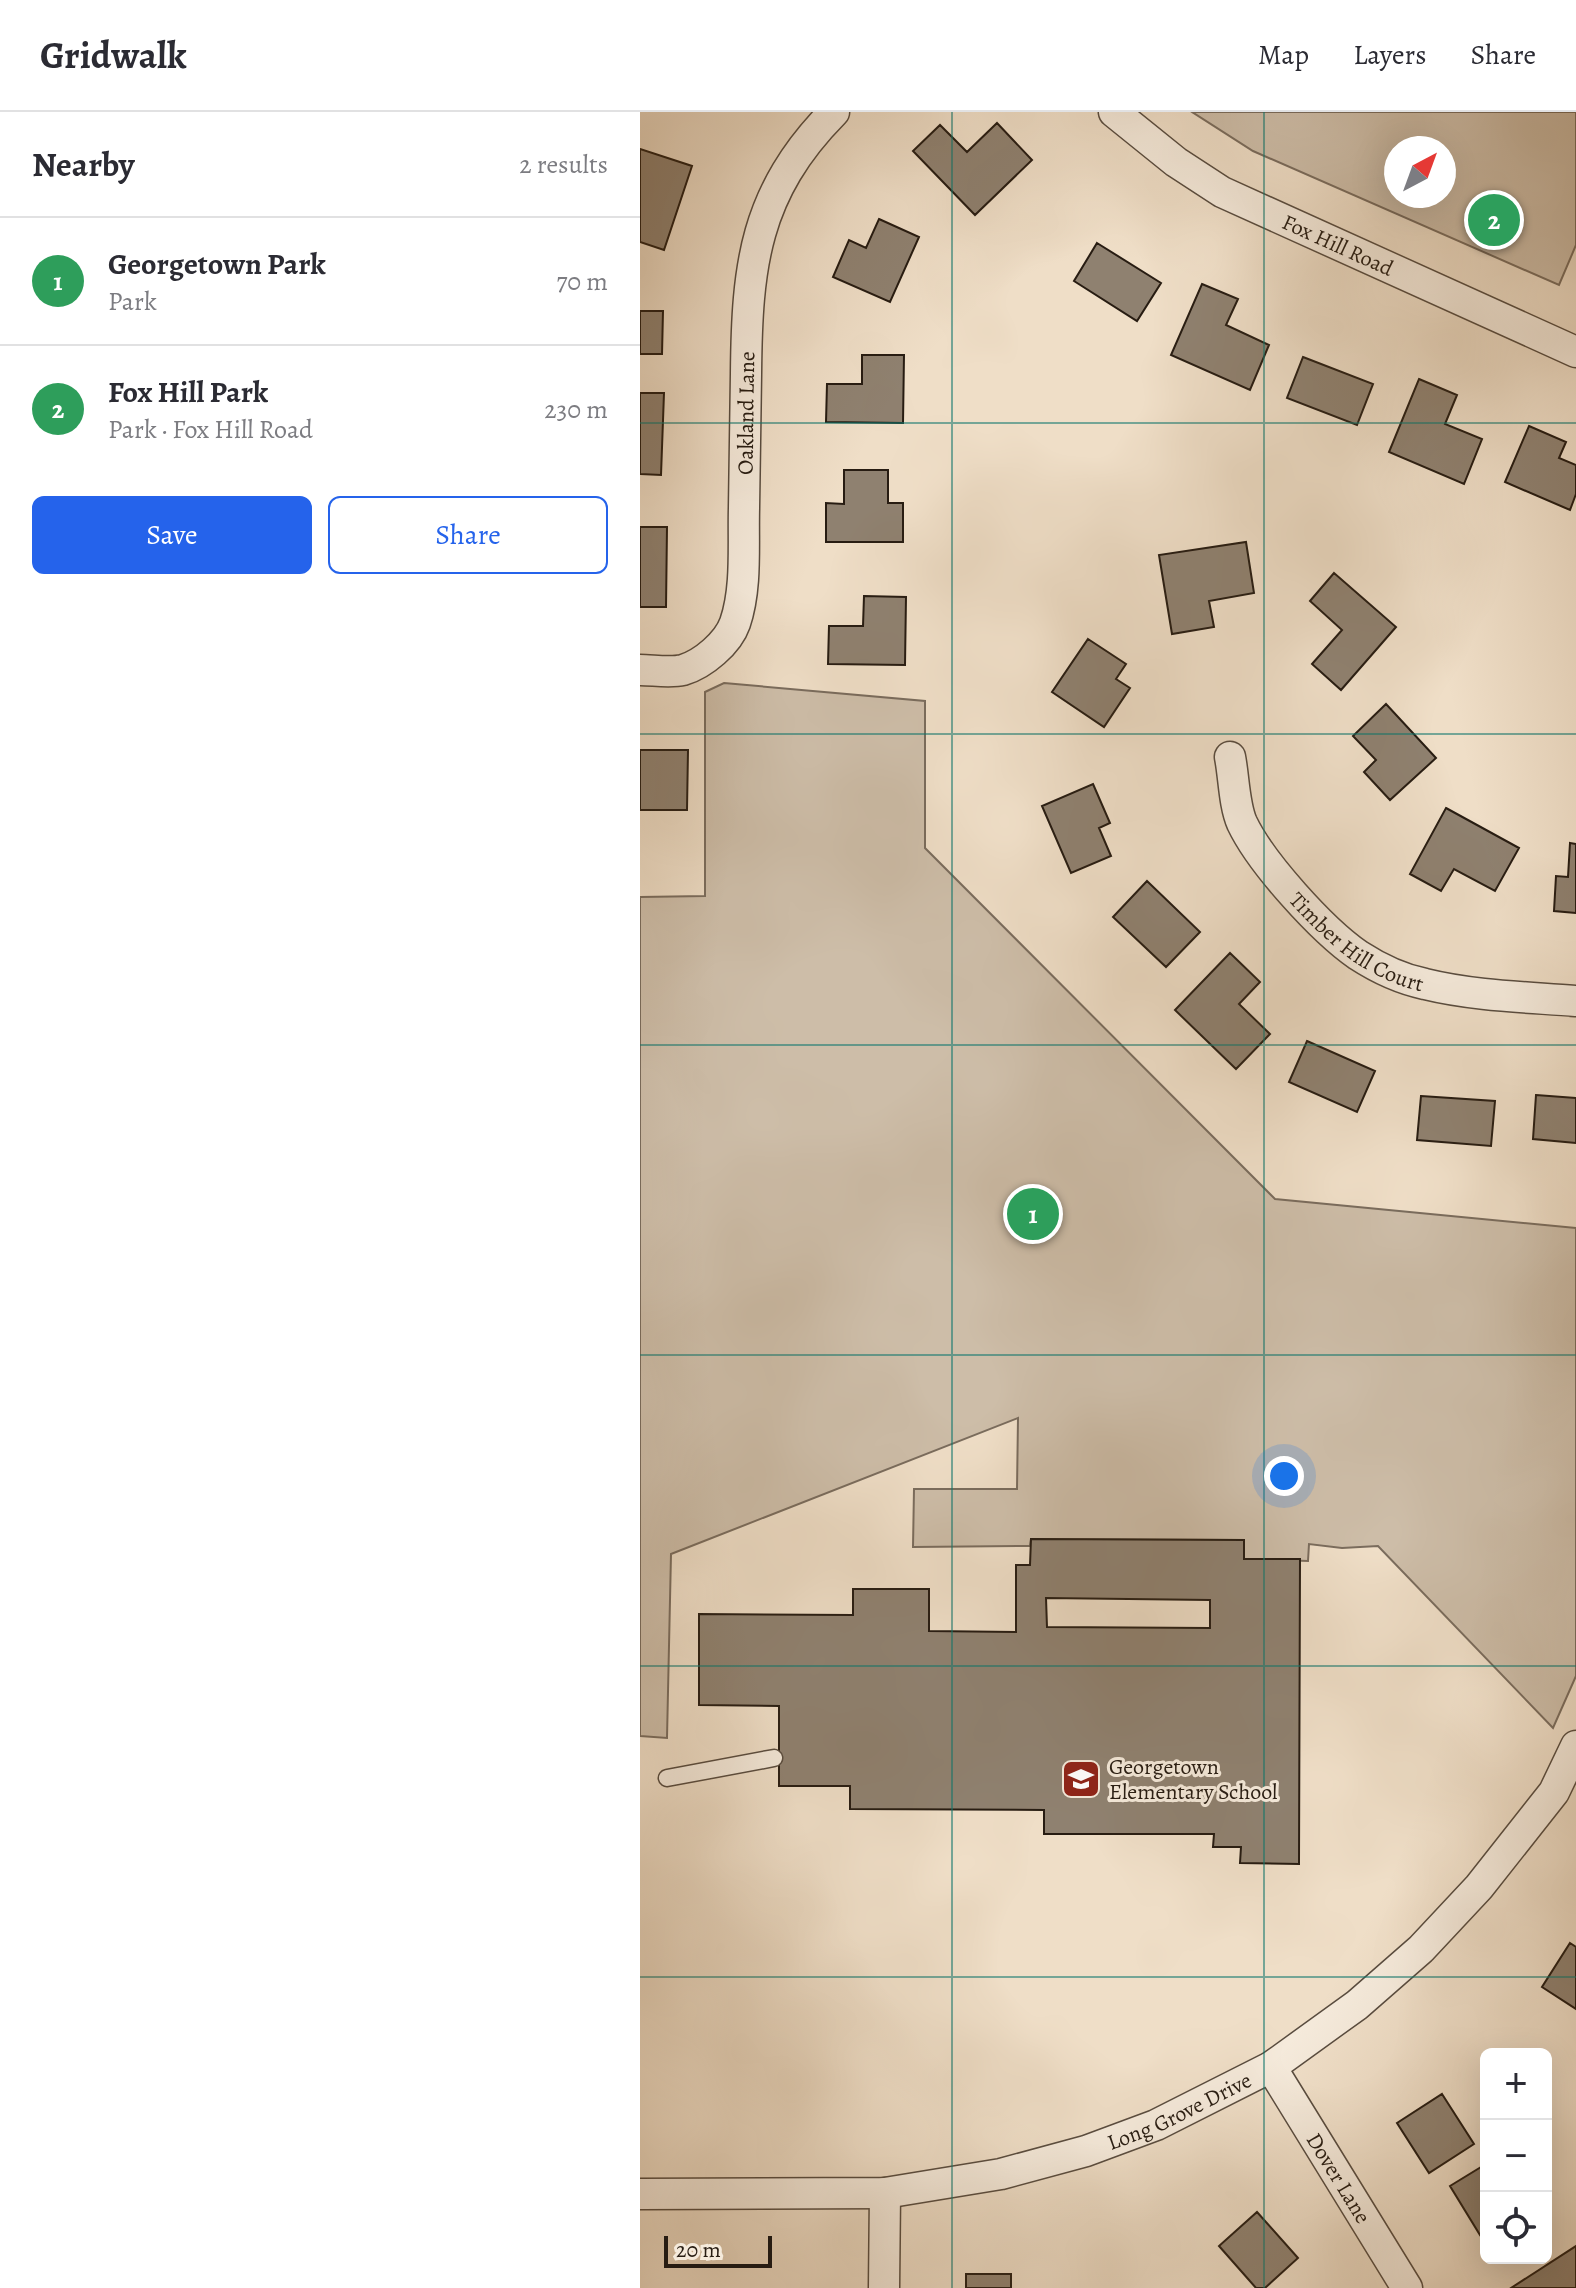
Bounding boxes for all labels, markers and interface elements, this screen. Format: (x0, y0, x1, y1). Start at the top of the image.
text: Gridwalk (40, 29, 187, 81)
text: Map (1258, 36, 1309, 74)
text: Layers (1353, 36, 1426, 74)
text: Share (1470, 36, 1536, 74)
north arrow (1384, 136, 1456, 208)
text: Nearby (32, 141, 135, 188)
text: 2 results (519, 147, 608, 182)
pin: 2 (1468, 190, 1520, 250)
street label: Fox Hill Road (1277, 207, 1398, 284)
text: Georgetown Park (108, 244, 326, 284)
text: 1 (53, 264, 63, 299)
text: 70 m (556, 264, 608, 299)
text: Park (108, 284, 157, 319)
street label: Oakland Lane (731, 351, 762, 475)
text: Fox Hill Park (108, 372, 268, 412)
text: 2 (52, 392, 64, 427)
text: 230 m (544, 392, 608, 427)
text: Park · Fox Hill Road (108, 412, 313, 447)
button: Save (32, 496, 312, 574)
button: Share (328, 496, 608, 574)
street label: Timber Hill Court (1282, 886, 1426, 999)
pin: 1 (1007, 1184, 1059, 1244)
your location (1264, 1456, 1304, 1496)
place label: Georgetown Elementary School (1109, 1752, 1277, 1807)
school or university icon: Georgetown Elementary School (1060, 1758, 1102, 1800)
map controls (1480, 2048, 1552, 2264)
button: + (1480, 2048, 1552, 2120)
street label: Long Grove Drive (1103, 2065, 1257, 2158)
button: − (1480, 2120, 1552, 2192)
street label: Dover Lane (1299, 2127, 1378, 2229)
button: locate (1480, 2192, 1552, 2264)
scale bar (664, 2232, 772, 2268)
text: 20 m (676, 2235, 721, 2265)

